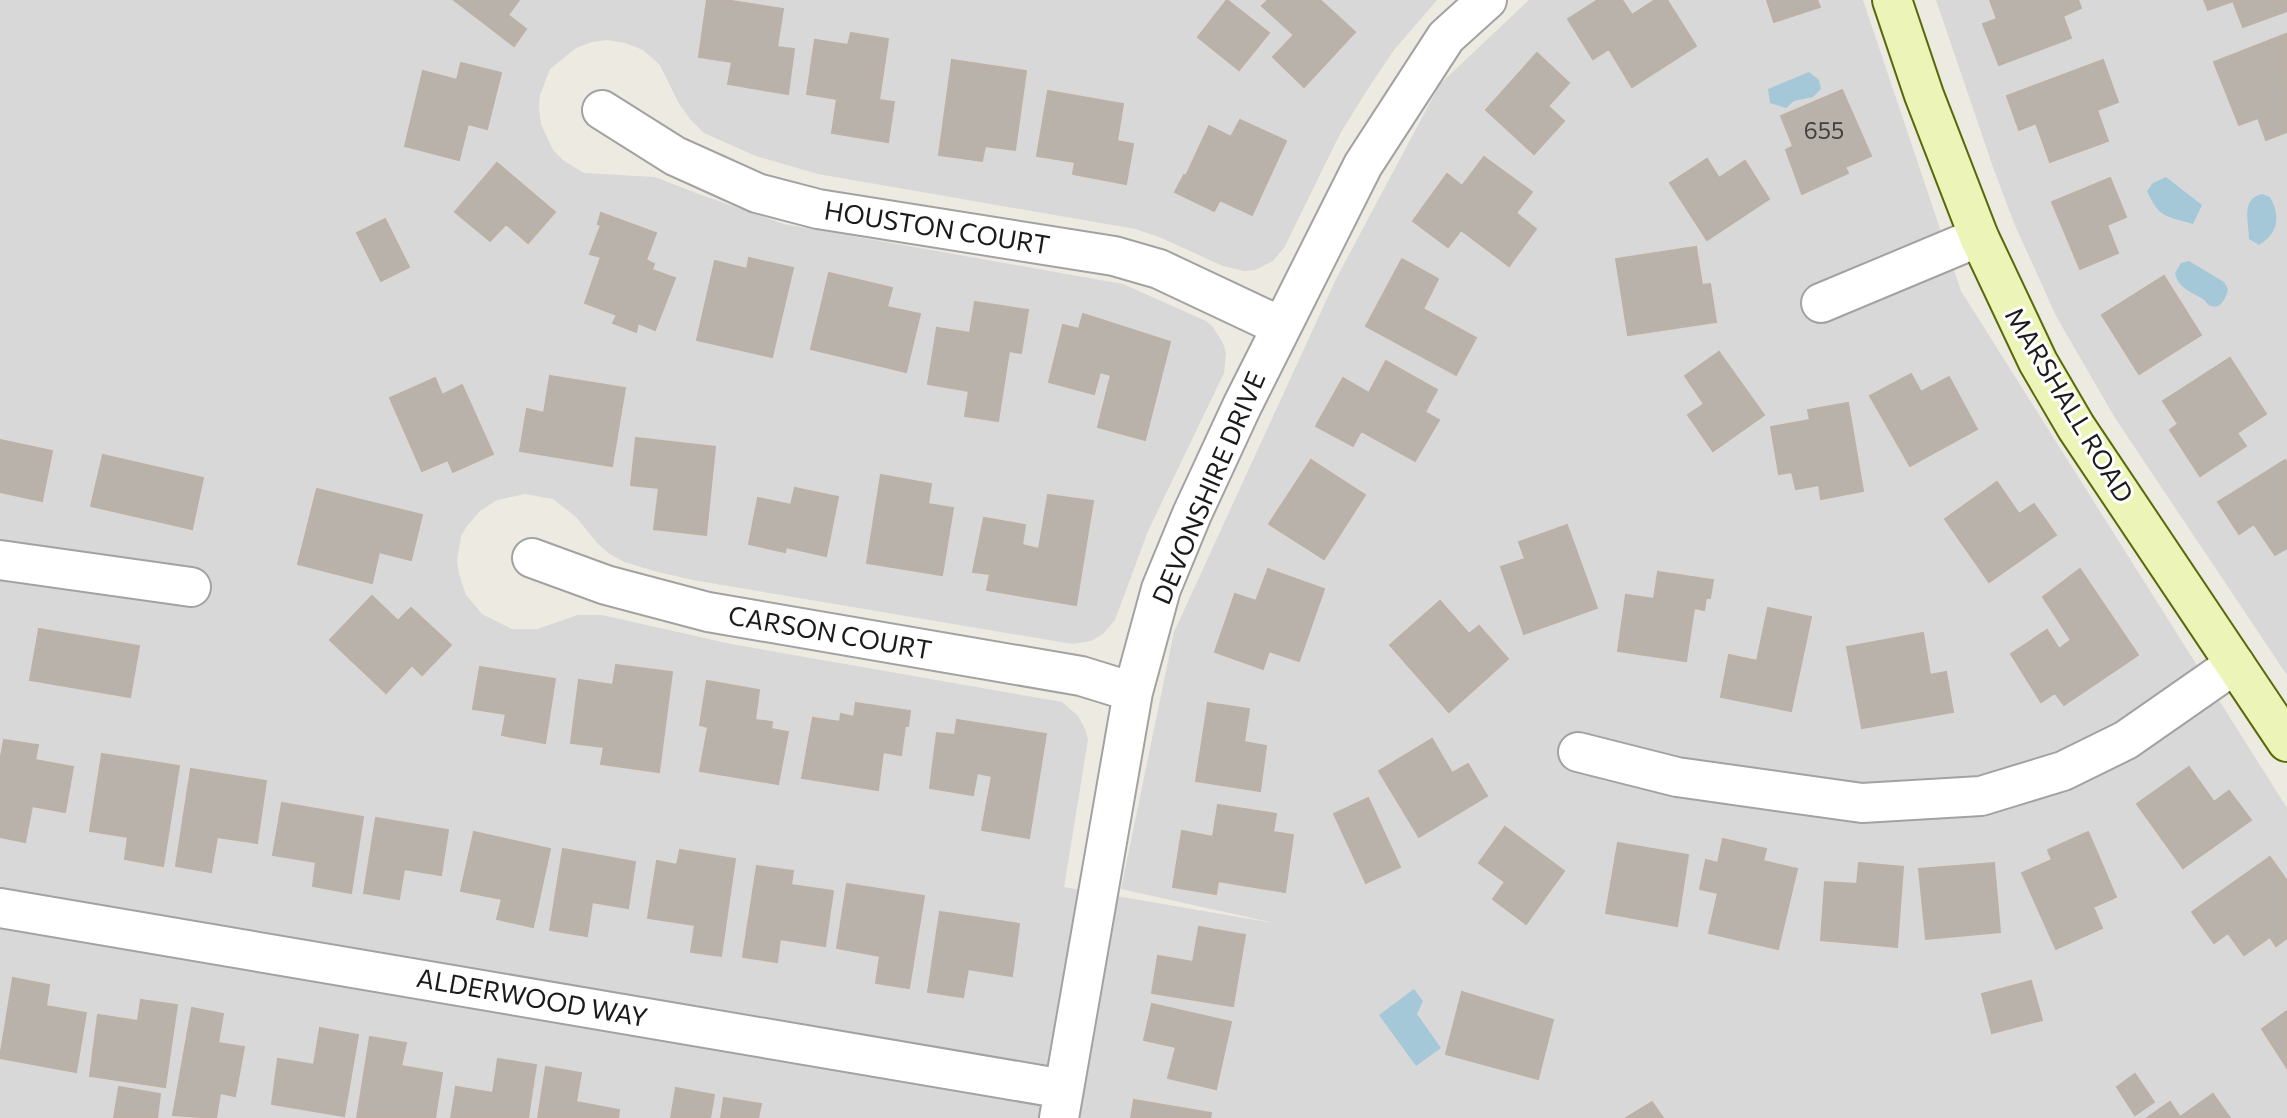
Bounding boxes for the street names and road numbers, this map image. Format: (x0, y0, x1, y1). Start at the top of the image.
street label: HOUSTON COURT (822, 193, 1052, 260)
street label: MARSHALL ROAD (2000, 301, 2141, 507)
street label: DEVONSHIRE DRIVE (1145, 366, 1271, 608)
street label: CARSON COURT (726, 598, 934, 665)
street label: ALDERWOOD WAY (414, 961, 650, 1032)

